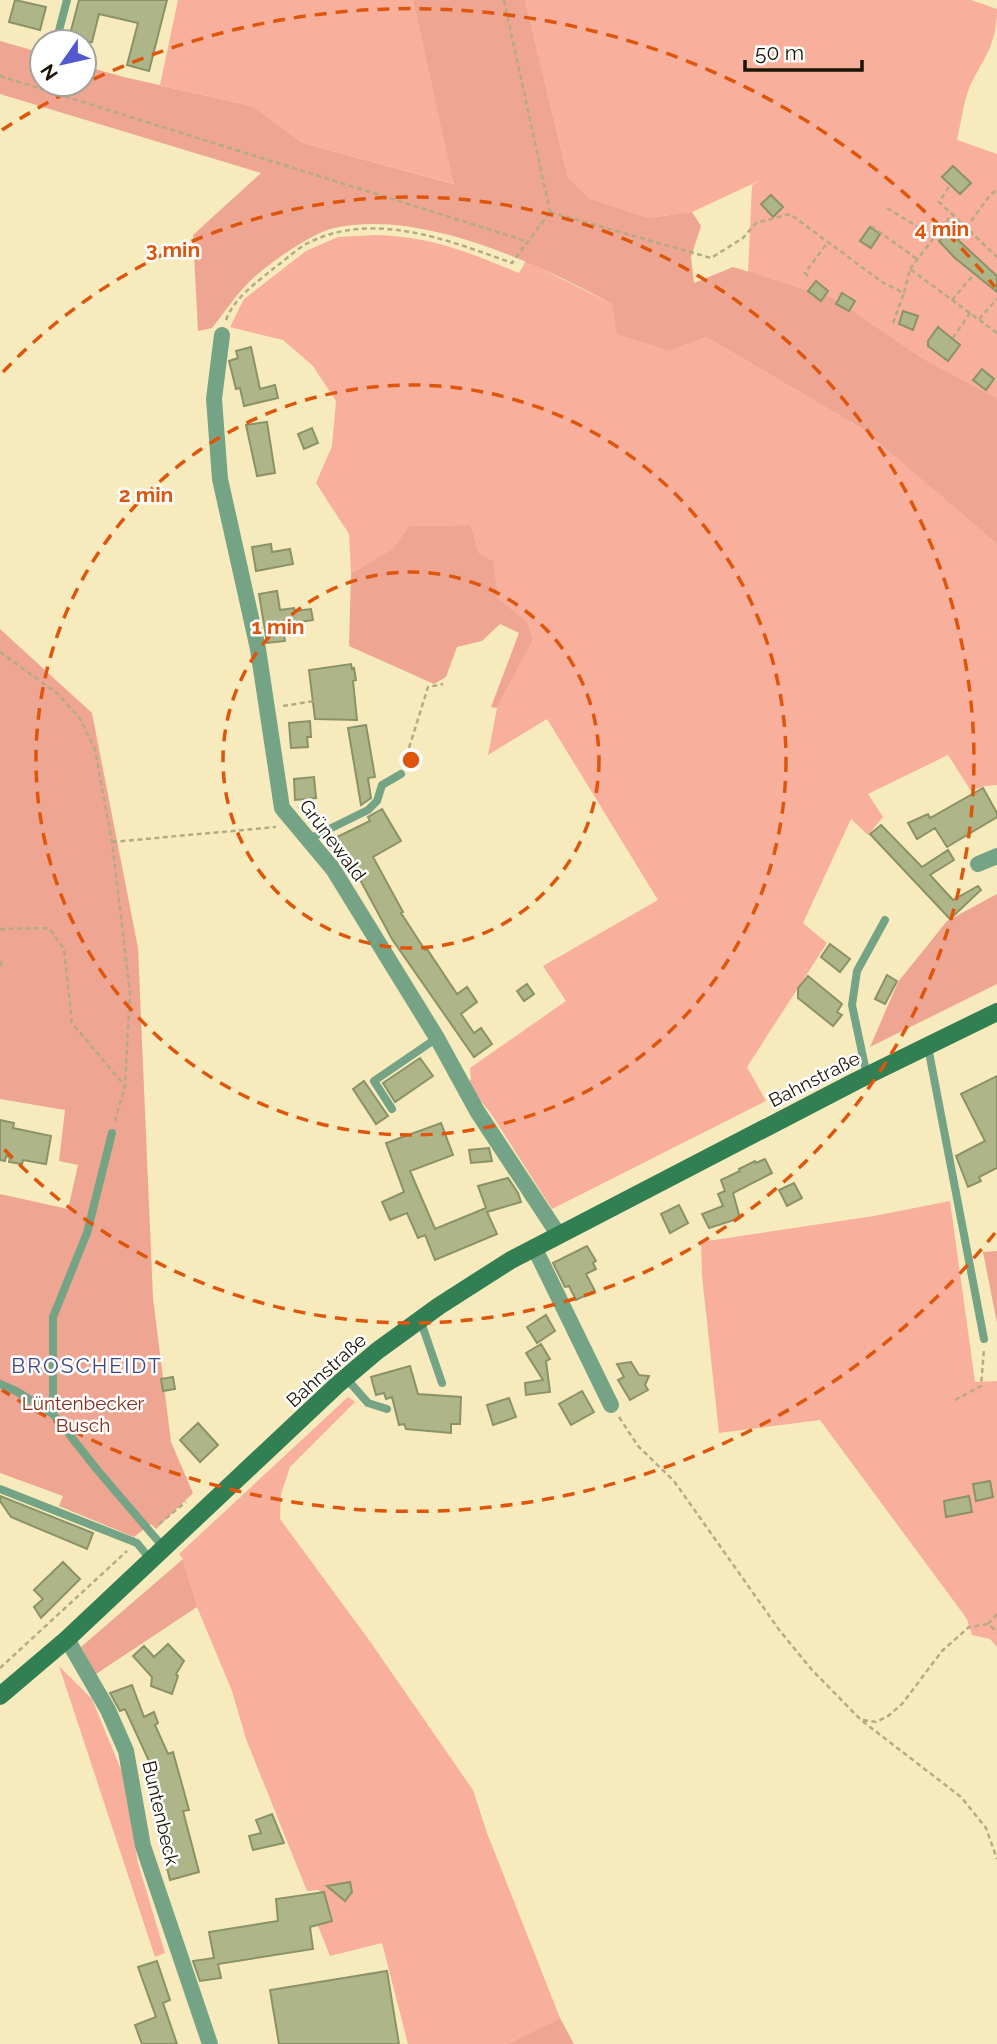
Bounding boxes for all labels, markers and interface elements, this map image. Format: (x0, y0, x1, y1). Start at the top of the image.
north arrow (28, 28, 98, 98)
scale bar (745, 28, 862, 72)
text: 50 m (755, 40, 804, 65)
text: N (36, 60, 62, 85)
text: 4 min (915, 216, 969, 241)
text: 3 min (146, 237, 200, 262)
text: 2 min (119, 482, 173, 507)
text: 1 min (251, 614, 305, 639)
centre of rings (399, 748, 423, 772)
street label: Grünewald (295, 795, 371, 885)
street label: Bahnstraße (765, 1047, 863, 1111)
street label: Bahnstraße (282, 1329, 370, 1411)
district label: BROSCHEIDT (11, 1353, 163, 1378)
park label: Lüntenbecker Busch (22, 1392, 145, 1436)
street label: Buntenbeck (138, 1759, 184, 1867)

